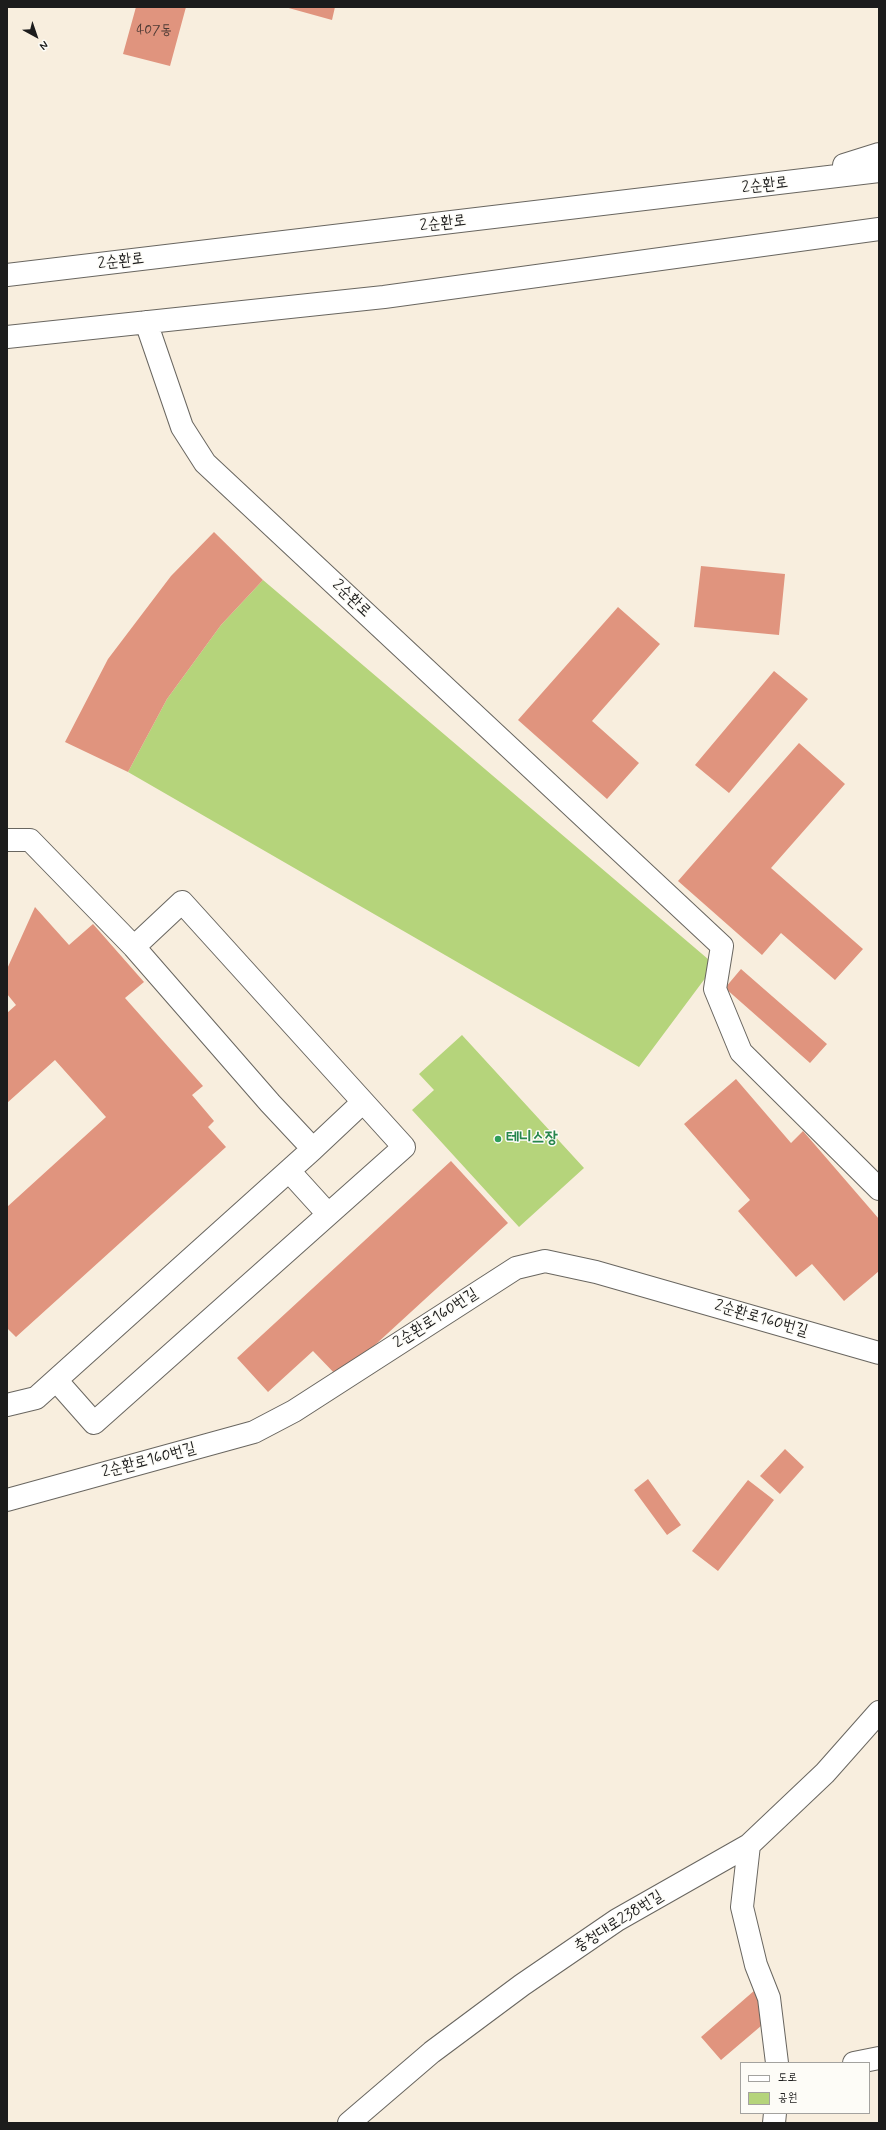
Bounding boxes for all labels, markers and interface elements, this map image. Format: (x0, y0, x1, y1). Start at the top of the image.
north arrow (16, 16, 56, 56)
house number: 407동 (136, 23, 172, 39)
text: N (36, 37, 51, 53)
street label: 2순환로 (741, 174, 789, 198)
street label: 2순환로 (419, 212, 467, 236)
street label: 2순환로 (97, 250, 145, 274)
street label: 2순환로 (327, 576, 375, 622)
place label: 테니스장 (506, 1129, 558, 1149)
marker: 테니스장 (493, 1134, 503, 1144)
street label: 2순환로160번길 (390, 1285, 482, 1353)
street label: 2순환로160번길 (712, 1296, 810, 1342)
street label: 2순환로160번길 (100, 1439, 198, 1483)
street label: 충청대로238번길 (571, 1887, 667, 1957)
legend (740, 2062, 870, 2114)
text: 도로 (778, 2070, 797, 2086)
text: 공원 (778, 2090, 797, 2106)

